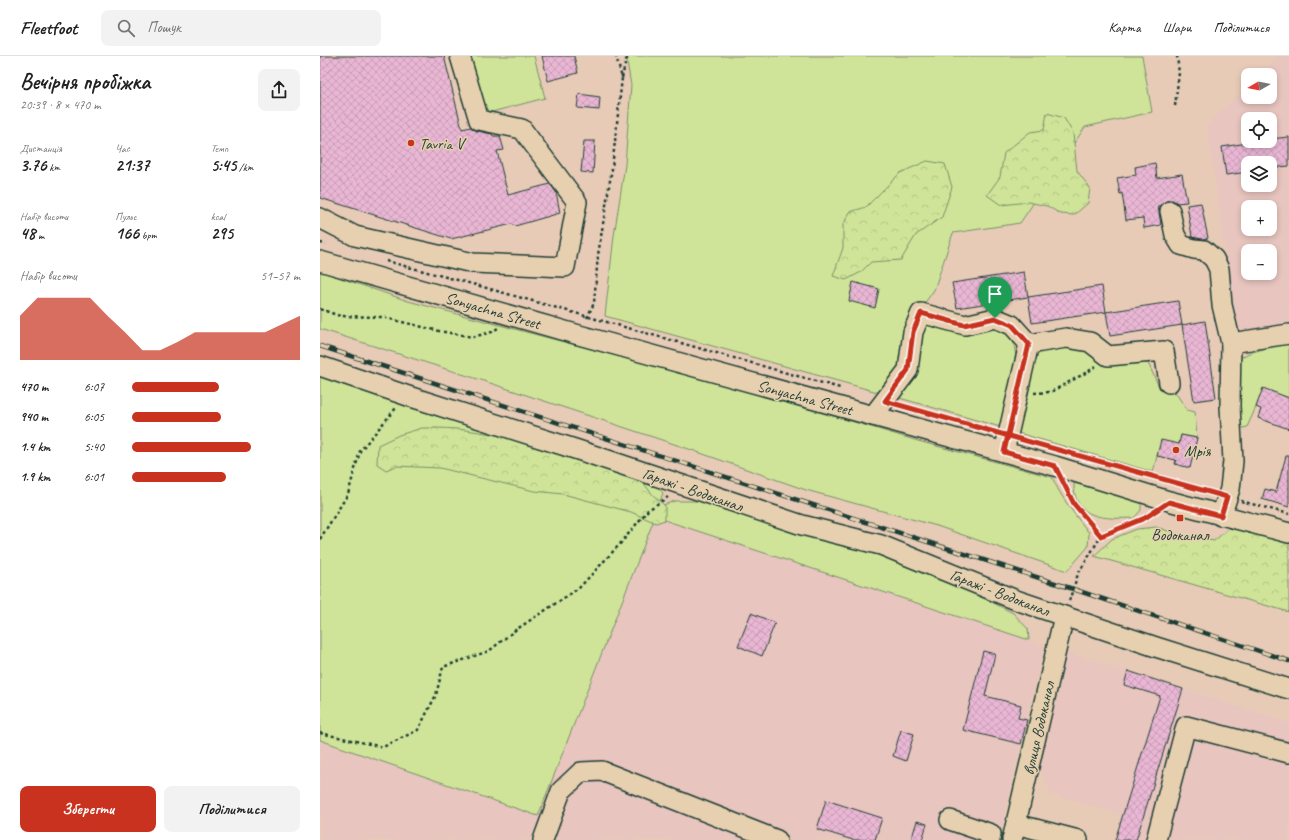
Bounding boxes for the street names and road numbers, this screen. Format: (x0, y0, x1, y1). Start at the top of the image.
street label: Sonyachna Street (443, 288, 544, 335)
street label: Sonyachna Street (755, 376, 856, 421)
street label: Гаражі - Водоканал (640, 463, 747, 517)
street label: Гаражі - Водоканал (947, 565, 1053, 622)
street label: вулиця Водоканал (1019, 678, 1060, 777)

